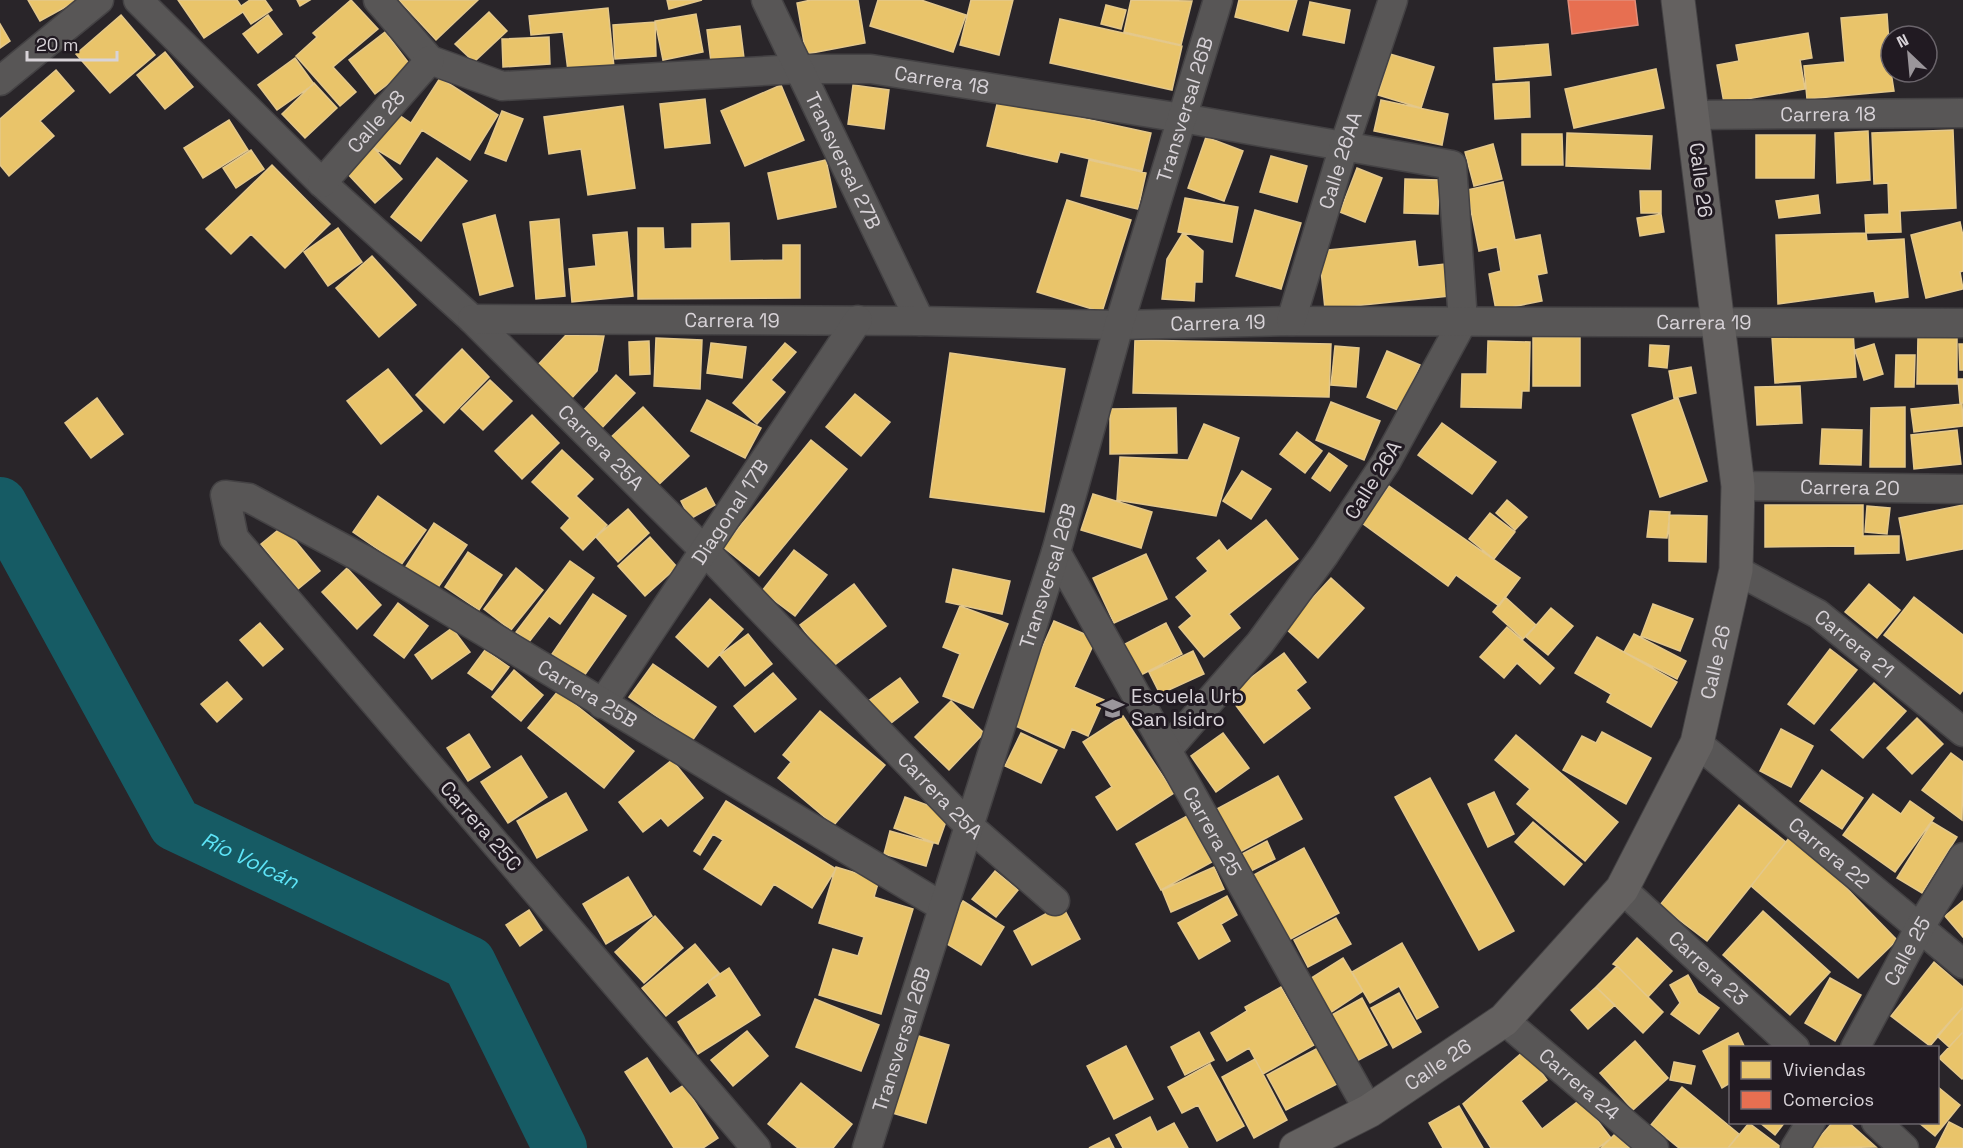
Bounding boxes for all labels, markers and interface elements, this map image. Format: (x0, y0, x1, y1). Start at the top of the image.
scale bar (27, 24, 117, 62)
north arrow (1879, 24, 1939, 84)
text: N (1893, 29, 1912, 53)
text: 20 m (36, 33, 79, 56)
street label: Transversal 26B (1150, 34, 1219, 185)
street label: Carrera 18 (892, 60, 991, 100)
street label: Calle 28 (341, 84, 411, 158)
street label: Transversal 27B (799, 88, 887, 233)
street label: Carrera 18 (1780, 101, 1876, 127)
street label: Calle 26AA (1313, 108, 1368, 212)
street label: Calle 26 (1684, 141, 1718, 219)
street label: Carrera 19 (684, 307, 780, 333)
street label: Carrera 19 (1170, 309, 1266, 337)
street label: Carrera 19 (1656, 309, 1752, 335)
street label: Carrera 25A (552, 399, 650, 496)
street label: Calle 26A (1339, 435, 1408, 524)
street label: Diagonal 17B (686, 454, 775, 569)
street label: Carrera 20 (1800, 474, 1900, 501)
street label: Transversal 26B (1013, 500, 1082, 652)
street label: Carrera 21 (1809, 603, 1900, 684)
street label: Calle 26 (1694, 622, 1736, 702)
street label: Carrera 25B (533, 654, 642, 734)
place label: Escuela Urb San Isidro (1131, 683, 1244, 732)
school or university icon: Escuela Urb San Isidro (1100, 695, 1126, 721)
street label: Carrera 25A (892, 747, 988, 845)
street label: Carrera 25C (435, 775, 527, 877)
street label: Carrera 25 (1177, 782, 1248, 881)
street label: Carrera 22 (1783, 811, 1876, 895)
water label: Río Volcán (197, 825, 304, 895)
street label: Calle 25 (1878, 911, 1936, 990)
street label: Carrera 23 (1663, 925, 1753, 1011)
street label: Transversal 26B (866, 964, 937, 1115)
street label: Calle 26 (1399, 1033, 1477, 1096)
street label: Carrera 24 (1533, 1042, 1625, 1126)
legend (1729, 1046, 1939, 1124)
text: Viviendas (1783, 1058, 1866, 1081)
text: Comercios (1783, 1088, 1874, 1111)

